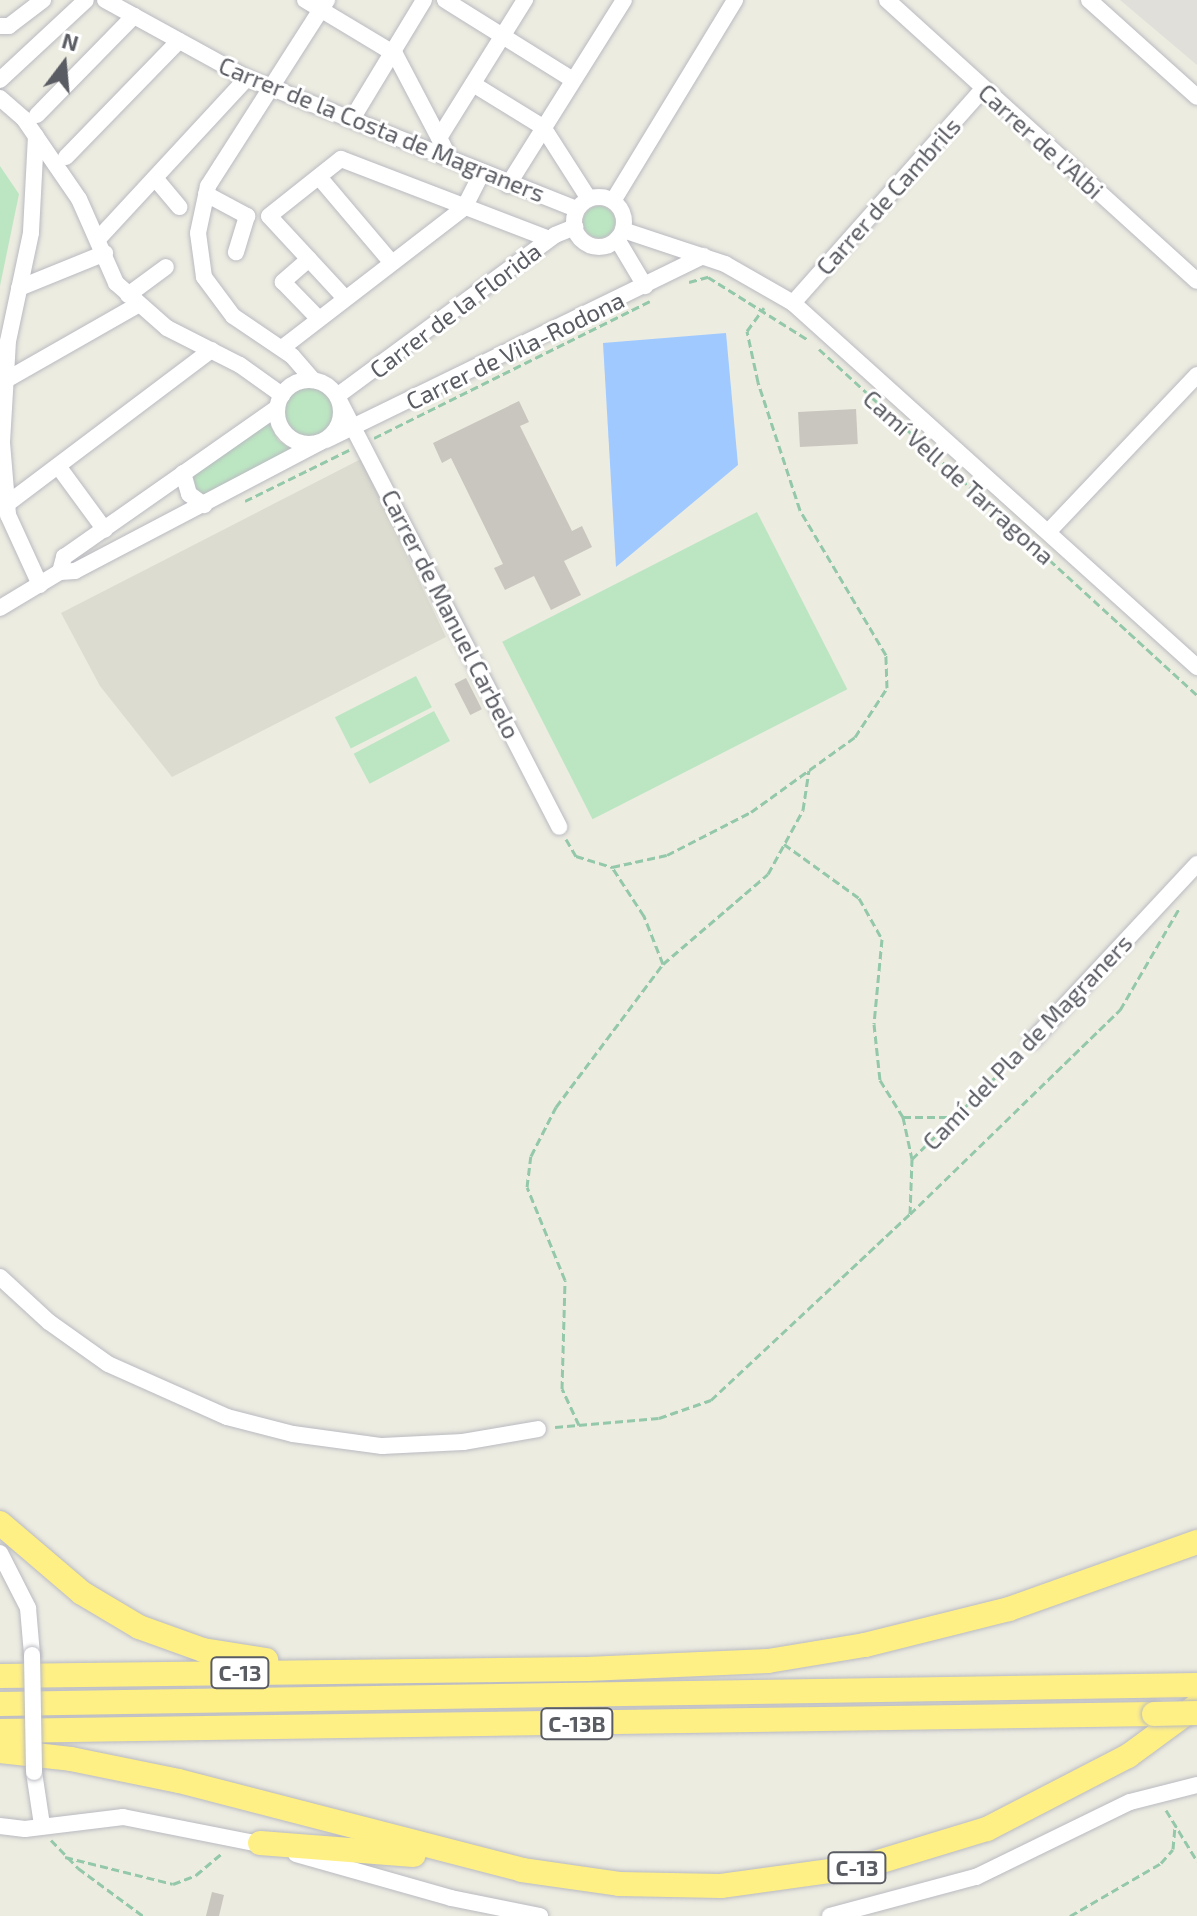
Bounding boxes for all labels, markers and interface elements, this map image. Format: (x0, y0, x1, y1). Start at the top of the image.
north arrow (24, 24, 104, 104)
text: N (59, 26, 82, 56)
street label: Carrer de la Costa de Magraners (215, 50, 549, 208)
street label: Carrer de l'Albi (973, 77, 1109, 205)
street label: Carrer de Cambrils (810, 111, 966, 281)
street label: Carrer de la Florida (363, 236, 547, 384)
street label: Carrer de Vila-Rodona (401, 284, 629, 416)
street label: Camí Vell de Tarragona (857, 383, 1061, 571)
street label: Carrer de Manuel Carbelo (375, 484, 527, 744)
street label: Camí del Pla de Magraners (916, 928, 1138, 1156)
road number: C-13 (210, 1655, 270, 1691)
road number: C-13B (539, 1706, 615, 1742)
road number: C-13 (827, 1850, 887, 1886)

